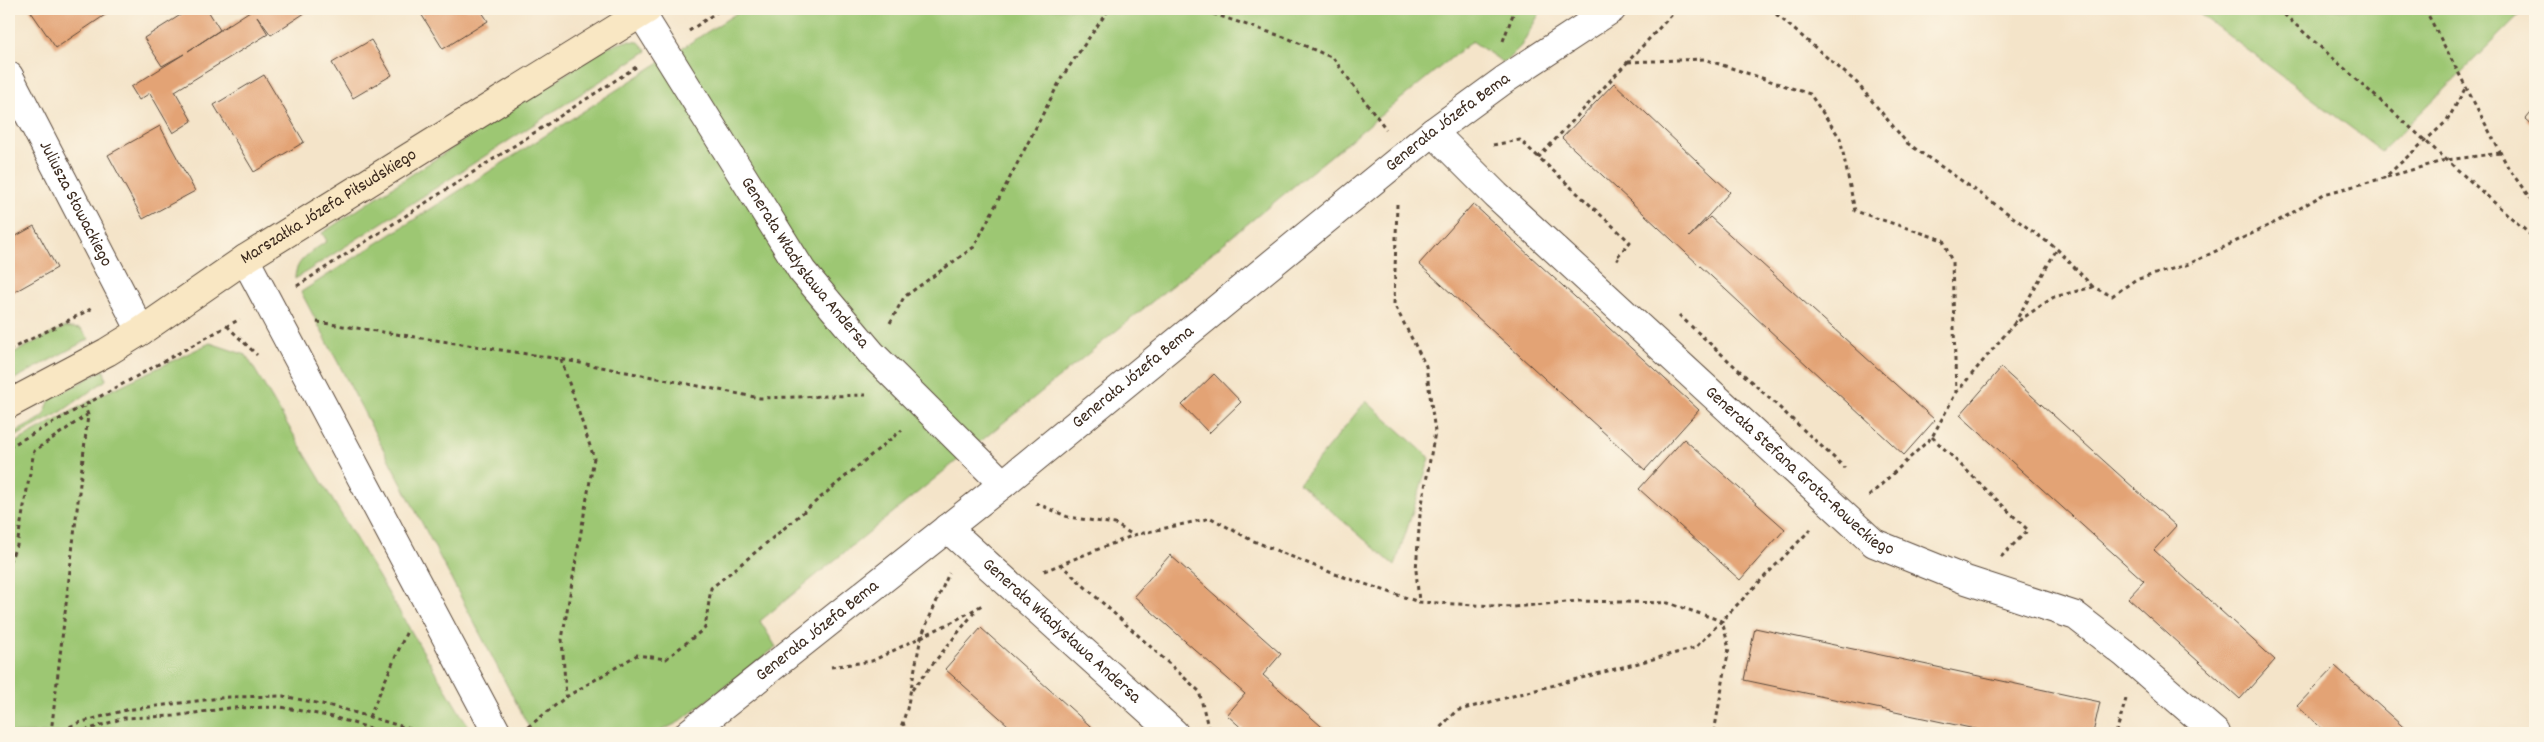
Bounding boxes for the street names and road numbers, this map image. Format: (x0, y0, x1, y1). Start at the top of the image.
street label: Generała Józefa Bema (1380, 66, 1516, 178)
street label: Juliusza Słowackiego (32, 136, 118, 271)
street label: Marszałka Józefa Piłsudskiego (236, 143, 422, 271)
street label: Generała Władysława Andersa (734, 172, 875, 355)
street label: Generała Józefa Bema (1067, 320, 1200, 435)
street label: Generała Stefana Grota-Roweckiego (1699, 380, 1898, 562)
street label: Generała Władysława Andersa (976, 553, 1147, 710)
street label: Generała Józefa Bema (751, 574, 885, 688)

